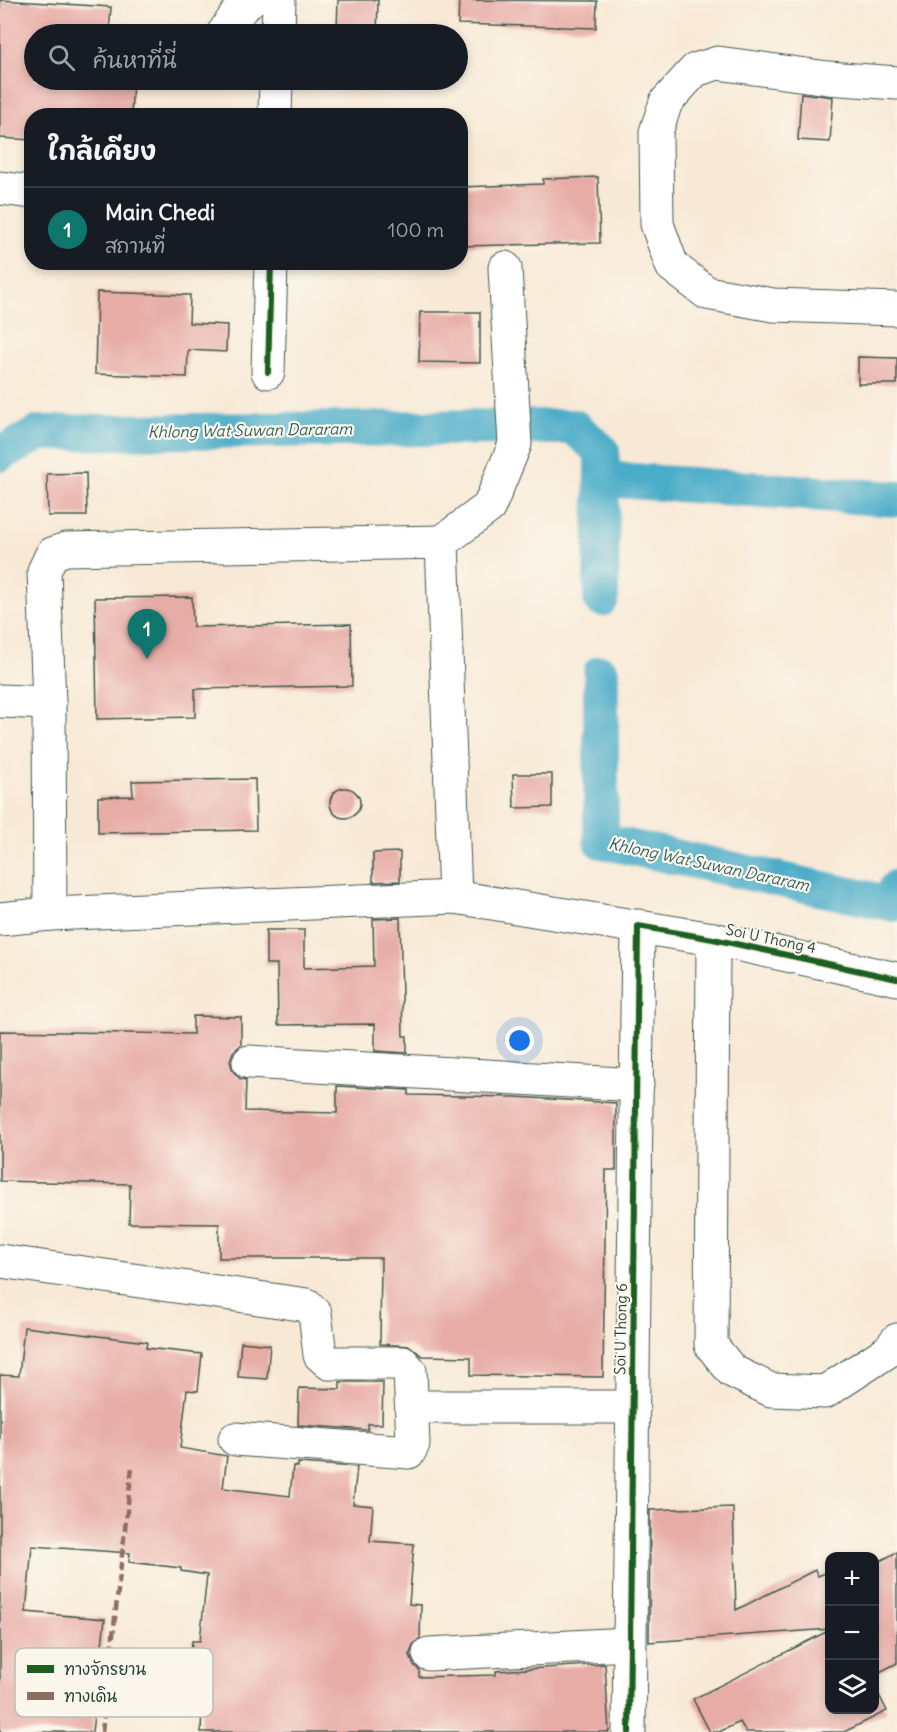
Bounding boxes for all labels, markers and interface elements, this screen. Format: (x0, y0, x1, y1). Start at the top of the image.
search box (24, 24, 468, 90)
icon: search (45, 41, 78, 74)
text: ค้นหาที่นี่ (93, 46, 177, 74)
text: ใกล้เคียง (48, 134, 156, 167)
text: Main Chedi (105, 198, 215, 226)
text: 1 (64, 217, 71, 242)
text: 100 m (387, 217, 444, 242)
text: สถานที่ (105, 233, 165, 258)
water label: Khlong Wat Suwan Dararam (148, 418, 353, 442)
pin: 1 (128, 610, 166, 659)
water label: Khlong Wat Suwan Dararam (607, 833, 812, 895)
street label: Soi U Thong 4 (724, 920, 818, 957)
your location (505, 1026, 534, 1055)
street label: Soi U Thong 6 (610, 1283, 631, 1375)
map controls (825, 1552, 879, 1714)
button: + (825, 1552, 879, 1606)
button: − (825, 1606, 879, 1660)
legend (15, 1648, 213, 1717)
text: ทางจักรยาน (64, 1659, 147, 1679)
button: layers (825, 1660, 879, 1714)
text: ทางเดิน (64, 1686, 117, 1706)

